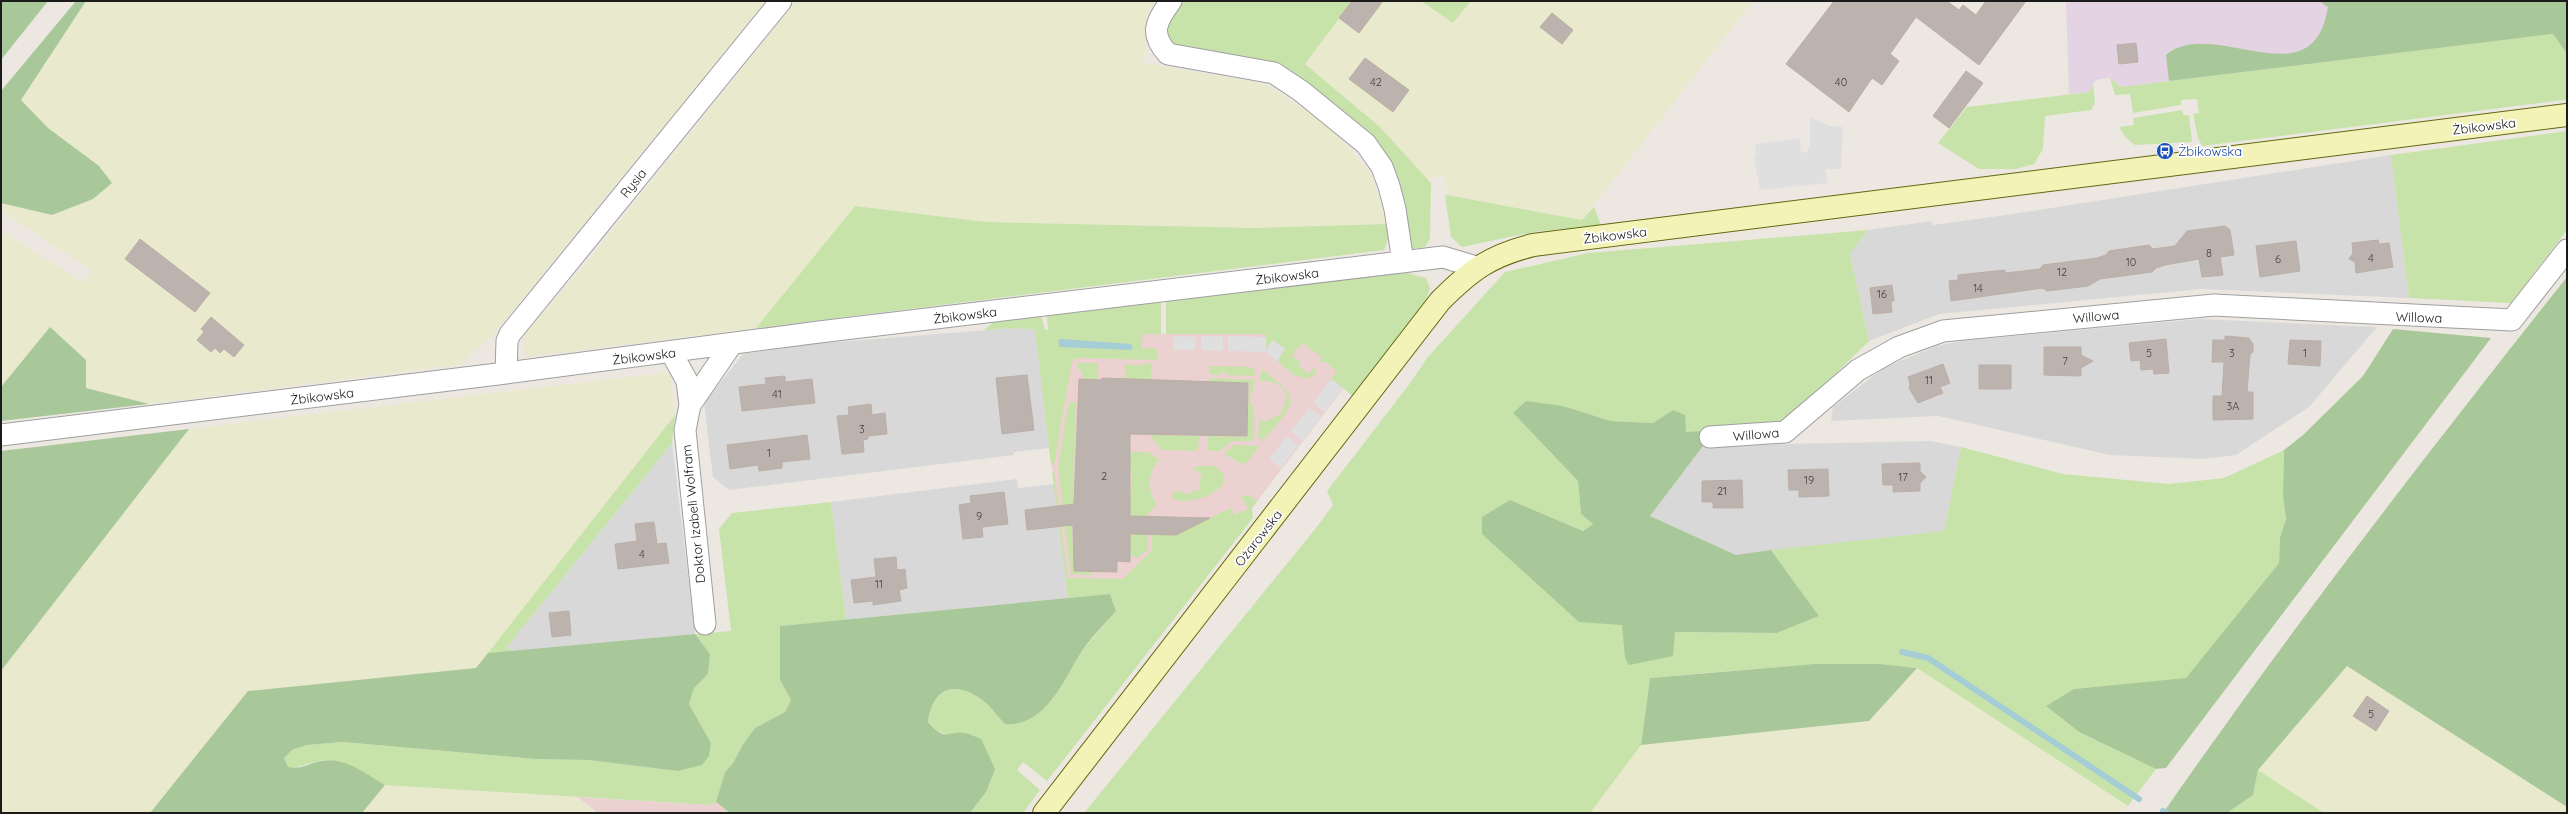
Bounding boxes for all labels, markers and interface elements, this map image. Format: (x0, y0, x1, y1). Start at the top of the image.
house number: 42 (1370, 75, 1382, 89)
house number: 40 (1835, 75, 1847, 89)
street label: Żbikowska (2451, 114, 2517, 138)
bus stop icon: Żbikowska (2155, 141, 2175, 161)
place label: Żbikowska (2178, 143, 2242, 159)
street label: Rysia (616, 165, 650, 201)
street label: Żbikowska (1582, 223, 1648, 247)
house number: 8 (2206, 246, 2212, 260)
house number: 4 (2368, 251, 2374, 265)
house number: 6 (2275, 252, 2281, 266)
house number: 10 (2126, 255, 2136, 269)
street label: Żbikowska (1254, 264, 1320, 288)
house number: 12 (2057, 265, 2067, 279)
house number: 14 (1973, 281, 1983, 295)
house number: 16 (1877, 287, 1887, 301)
street label: Żbikowska (932, 303, 998, 327)
street label: Willowa (2072, 306, 2120, 326)
street label: Willowa (2395, 308, 2443, 326)
street label: Żbikowska (611, 344, 677, 368)
house number: 5 (2146, 346, 2152, 360)
house number: 3 (2229, 346, 2235, 360)
house number: 1 (2303, 346, 2307, 360)
house number: 7 (2062, 354, 2068, 368)
house number: 11 (1925, 373, 1933, 387)
street label: Żbikowska (289, 384, 355, 408)
house number: 41 (772, 387, 782, 401)
house number: 3A (2227, 399, 2239, 413)
house number: 3 (859, 422, 865, 436)
street label: Willowa (1732, 424, 1780, 444)
street label: Doktor Izabeli Wolfram (678, 444, 708, 584)
house number: 1 (767, 446, 771, 460)
house number: 2 (1101, 469, 1107, 483)
house number: 17 (1898, 470, 1908, 484)
house number: 19 (1804, 473, 1814, 487)
house number: 21 (1717, 484, 1727, 498)
street label: Ożarowska (1231, 507, 1285, 569)
house number: 9 (976, 509, 982, 523)
house number: 4 (639, 547, 645, 561)
house number: 11 (875, 577, 883, 591)
house number: 5 (2368, 707, 2374, 721)

